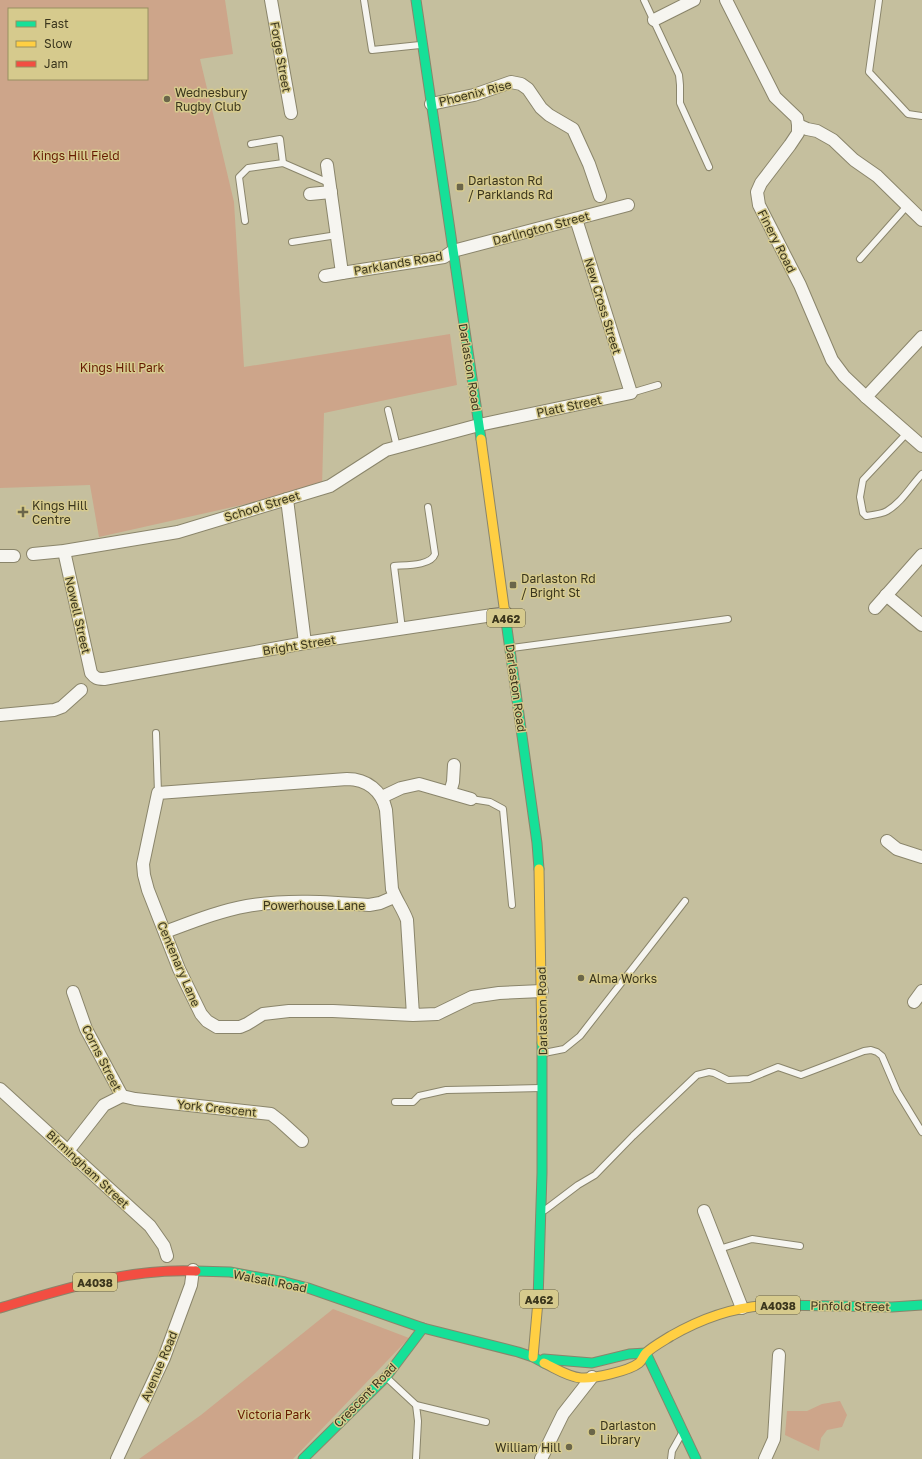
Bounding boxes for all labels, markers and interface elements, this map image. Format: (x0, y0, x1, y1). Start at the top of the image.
legend (8, 8, 148, 80)
text: Fast (44, 16, 69, 31)
street label: Forge Street (267, 20, 295, 94)
text: Slow (44, 36, 72, 51)
text: Jam (44, 56, 68, 71)
street label: Phoenix Rise (437, 77, 513, 109)
place label: Wednesbury Rugby Club (175, 85, 248, 114)
marker: Wednesbury Rugby Club (162, 94, 172, 104)
park label: Kings Hill Field (32, 148, 120, 163)
place label: Darlaston Rd / Parklands Rd (468, 173, 553, 202)
marker: Darlaston Rd / Parklands Rd (455, 182, 465, 192)
street label: Finery Road (755, 207, 799, 275)
street label: Darlington Street (491, 208, 591, 248)
street label: Parklands Road (352, 248, 444, 278)
street label: New Cross Street (581, 256, 625, 356)
street label: Darlaston Road (456, 322, 484, 412)
park label: Kings Hill Park (80, 360, 165, 375)
street label: Platt Street (535, 392, 603, 420)
street label: School Street (222, 487, 302, 525)
place label: Kings Hill Centre (32, 498, 88, 527)
marker: Kings Hill Centre (17, 506, 29, 518)
place label: Darlaston Rd / Bright St (521, 571, 596, 600)
street label: Nowell Street (62, 575, 94, 655)
marker: Darlaston Rd / Bright St (508, 580, 518, 590)
road number: A462 (487, 609, 525, 627)
street label: Bright Street (261, 632, 337, 658)
street label: Darlaston Road (502, 643, 530, 733)
street label: Powerhouse Lane (263, 898, 365, 913)
street label: Centenary Lane (154, 919, 204, 1009)
street label: Darlaston Road (534, 967, 550, 1055)
place label: Alma Works (589, 971, 657, 986)
marker: Alma Works (576, 973, 586, 983)
street label: Corns Street (79, 1022, 125, 1094)
street label: York Crescent (176, 1096, 258, 1120)
street label: Birmingham Street (43, 1127, 133, 1211)
street label: Walsall Road (232, 1266, 308, 1296)
road number: A4038 (73, 1273, 117, 1291)
road number: A462 (520, 1290, 558, 1308)
road number: A4038 (756, 1296, 800, 1314)
street label: Pinfold Street (810, 1298, 890, 1314)
street label: Avenue Road (137, 1329, 181, 1403)
street label: Crescent Road (330, 1360, 400, 1430)
park label: Victoria Park (237, 1407, 311, 1422)
place label: Darlaston Library (600, 1418, 656, 1447)
marker: Darlaston Library (587, 1427, 597, 1437)
place label: William Hill (495, 1440, 561, 1455)
marker: William Hill (564, 1442, 574, 1452)

